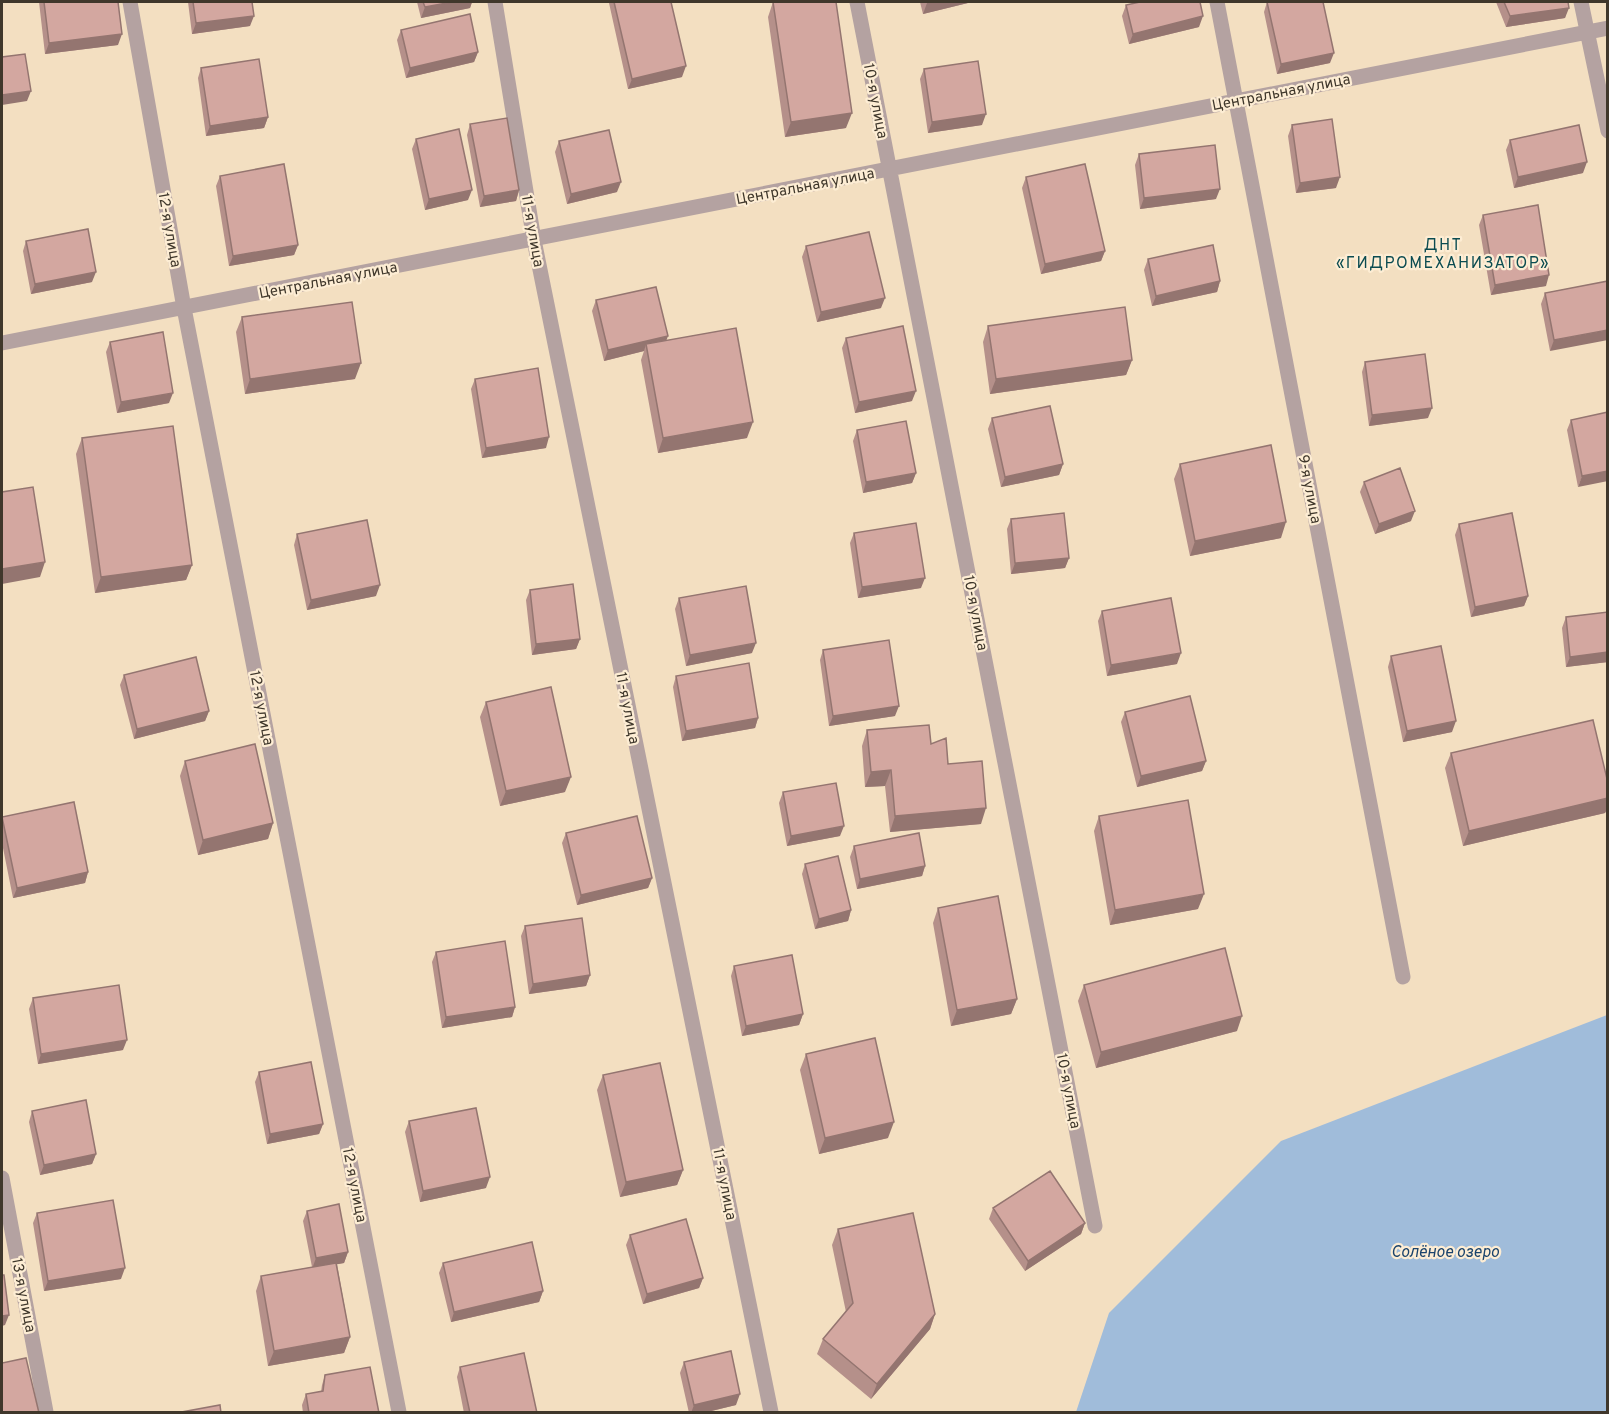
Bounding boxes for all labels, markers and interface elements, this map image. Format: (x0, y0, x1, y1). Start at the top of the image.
street label: 10-я улица (858, 62, 891, 140)
street label: Центральная улица (1210, 71, 1352, 116)
street label: Центральная улица (734, 165, 876, 210)
street label: 12-я улица (153, 191, 184, 269)
street label: 11-я улица (516, 194, 547, 269)
district label: ДНТ «ГИДРОМЕХАНИЗАТОР» (1336, 236, 1550, 274)
street label: Центральная улица (257, 259, 399, 304)
street label: 9-я улица (1293, 453, 1325, 525)
street label: 10-я улица (958, 574, 991, 652)
street label: 12-я улица (244, 669, 277, 747)
street label: 11-я улица (610, 671, 643, 746)
street label: 10-я улица (1051, 1052, 1084, 1130)
street label: 12-я улица (337, 1146, 370, 1224)
street label: 11-я улица (707, 1147, 740, 1222)
water label: Солёное озеро (1391, 1243, 1500, 1263)
street label: 13-я улица (6, 1256, 39, 1334)

